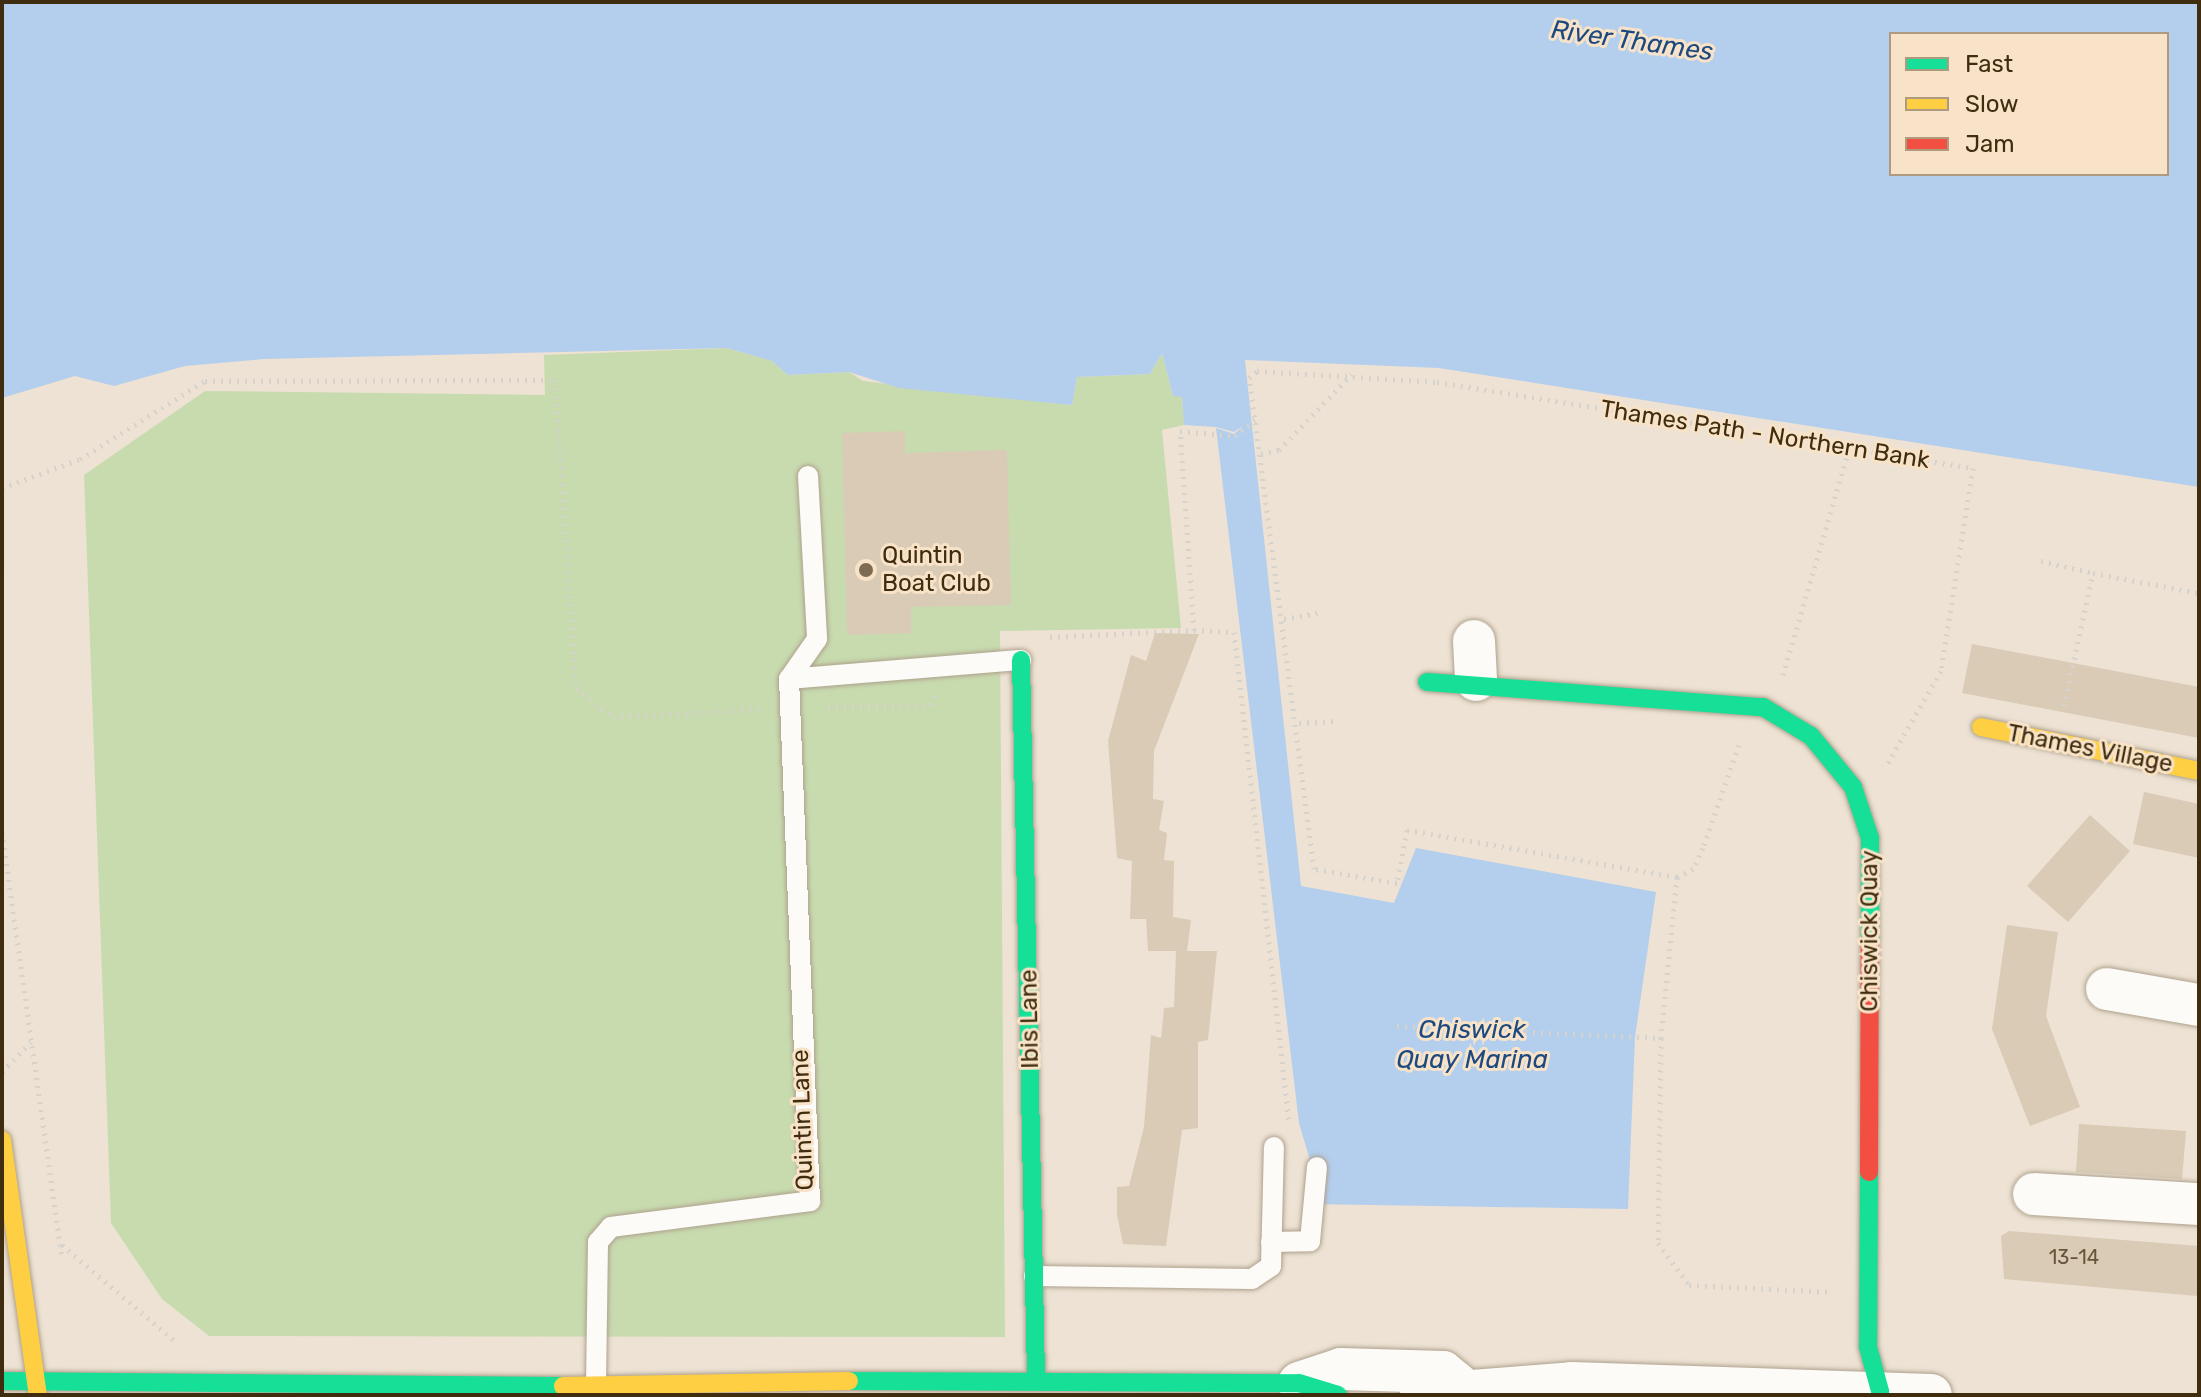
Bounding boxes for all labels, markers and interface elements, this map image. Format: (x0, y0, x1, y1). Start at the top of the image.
water label: River Thames (1548, 14, 1716, 68)
legend (1889, 32, 2169, 176)
text: Fast (1965, 50, 2013, 78)
text: Slow (1965, 90, 2018, 118)
text: Jam (1965, 130, 2015, 158)
street label: Thames Path - Northern Bank (1598, 395, 1932, 475)
place label: Quintin Boat Club (882, 542, 991, 598)
marker: Quintin Boat Club (857, 561, 875, 579)
street label: Thames Village (2005, 719, 2175, 779)
street label: Chiswick Quay (1856, 850, 1884, 1012)
street label: Ibis Lane (1015, 969, 1045, 1069)
water label: Chiswick Quay Marina (1396, 1014, 1548, 1076)
street label: Quintin Lane (786, 1049, 820, 1191)
house number: 13-14 (2049, 1245, 2099, 1269)

